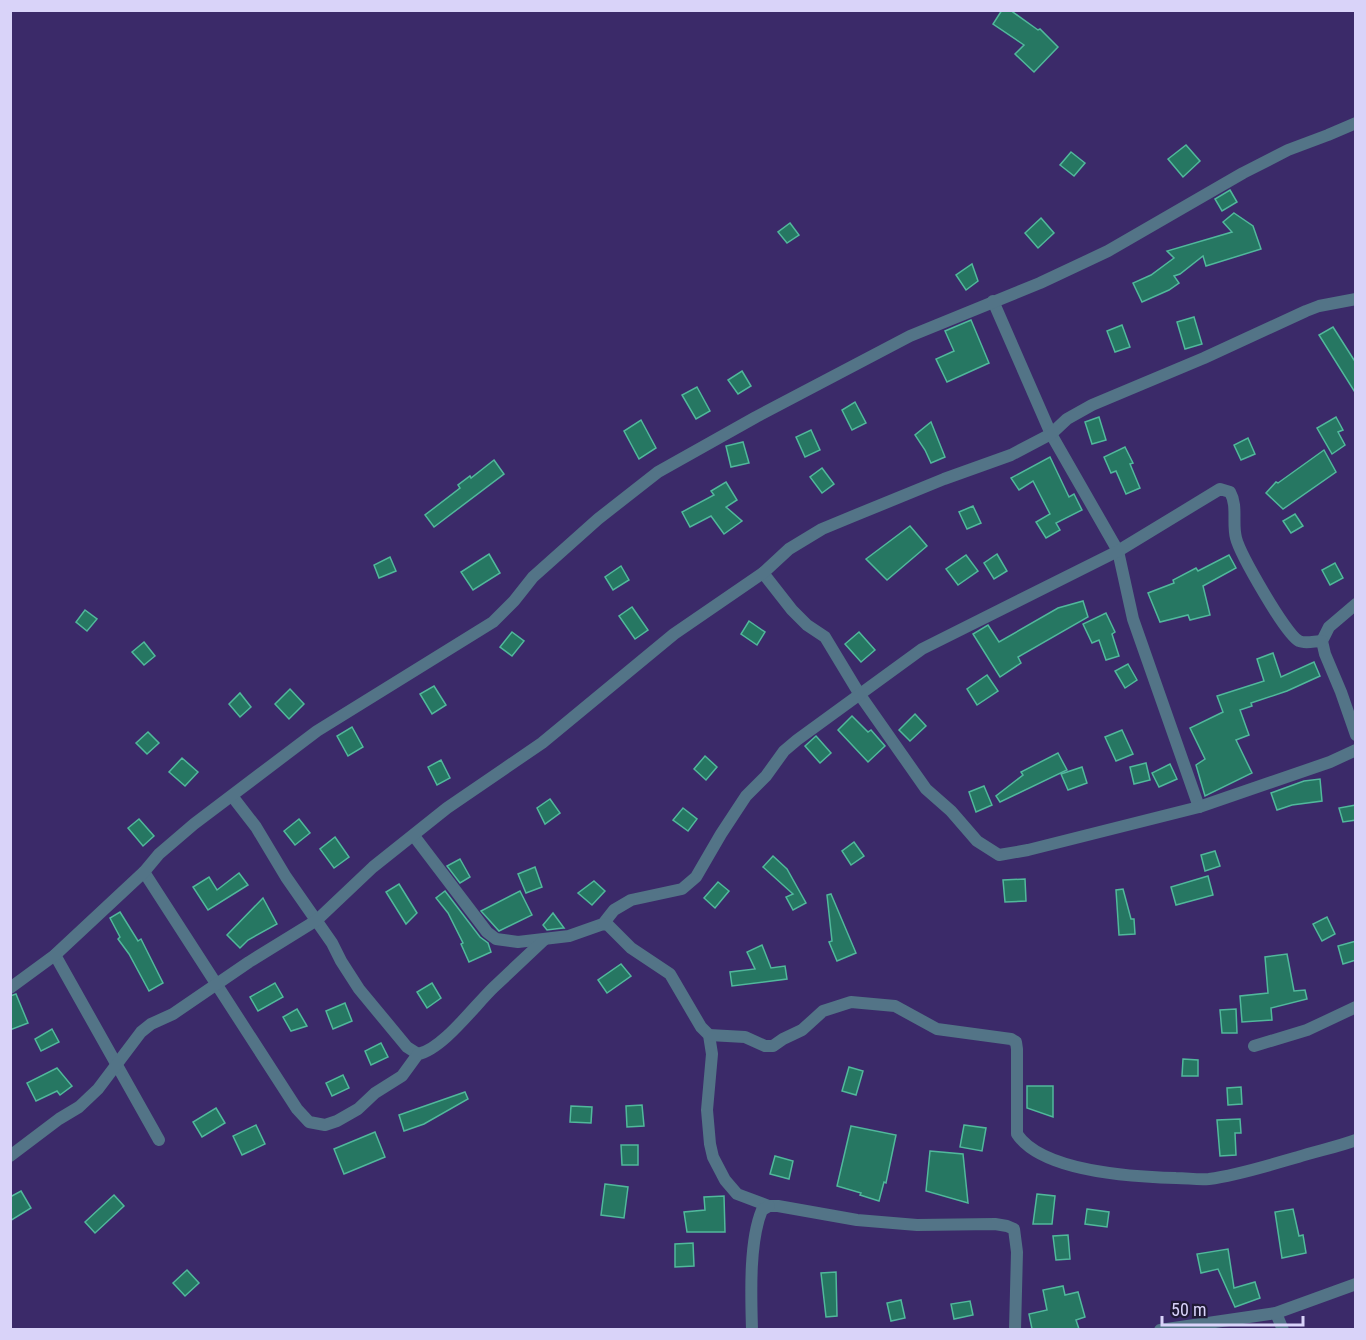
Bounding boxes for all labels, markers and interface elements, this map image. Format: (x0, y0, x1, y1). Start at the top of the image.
scale bar (1162, 1289, 1303, 1327)
text: 50 m (1171, 1299, 1206, 1320)

